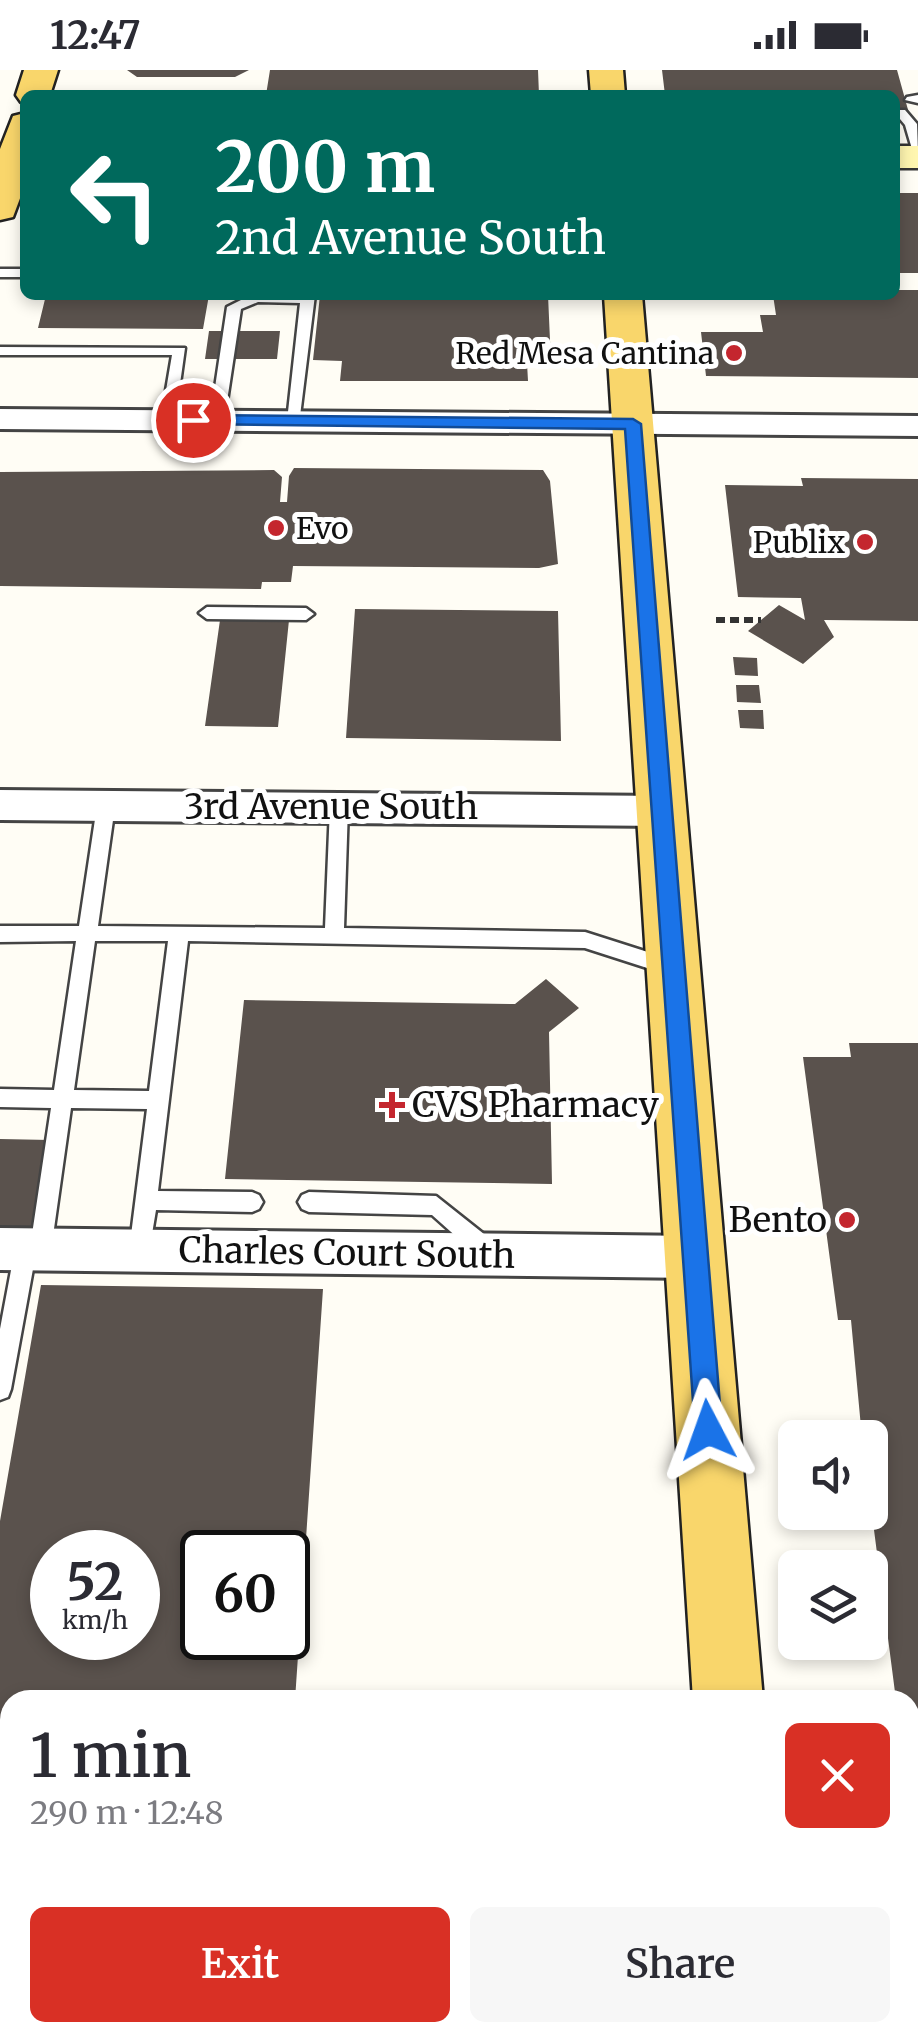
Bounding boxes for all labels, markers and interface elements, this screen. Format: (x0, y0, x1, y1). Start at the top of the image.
text: 12:47 (50, 12, 141, 59)
text: 200 m (215, 123, 435, 211)
icon: left (50, 130, 180, 260)
text: 2nd Avenue South (215, 210, 606, 266)
place label: Red Mesa Cantina (455, 334, 714, 372)
marker: Red Mesa Cantina (723, 342, 745, 364)
pin (151, 378, 236, 463)
icon: arrive (166, 393, 221, 448)
place label: Evo (296, 509, 348, 547)
marker: Evo (265, 517, 287, 539)
place label: Publix (753, 523, 845, 561)
marker: Publix (854, 531, 876, 553)
street label: 3rd Avenue South (184, 785, 478, 829)
place label: CVS Pharmacy (412, 1083, 660, 1127)
marker: CVS Pharmacy (381, 1094, 403, 1116)
place label: Bento (728, 1198, 827, 1242)
marker: Bento (836, 1209, 858, 1231)
street label: Charles Court South (178, 1228, 516, 1278)
position arrow (656, 1378, 760, 1482)
map controls (778, 1420, 888, 1660)
button: sound (778, 1420, 888, 1530)
speed limit sign: 60 (180, 1530, 310, 1660)
button: layers (778, 1550, 888, 1660)
text: 52 (67, 1551, 123, 1614)
text: km/h (62, 1604, 128, 1636)
text: 1 min (30, 1718, 191, 1793)
button: close (785, 1723, 890, 1828)
text: 290 m · 12:48 (30, 1793, 224, 1833)
button: Exit (30, 1907, 450, 2022)
button: Share (470, 1907, 890, 2022)

